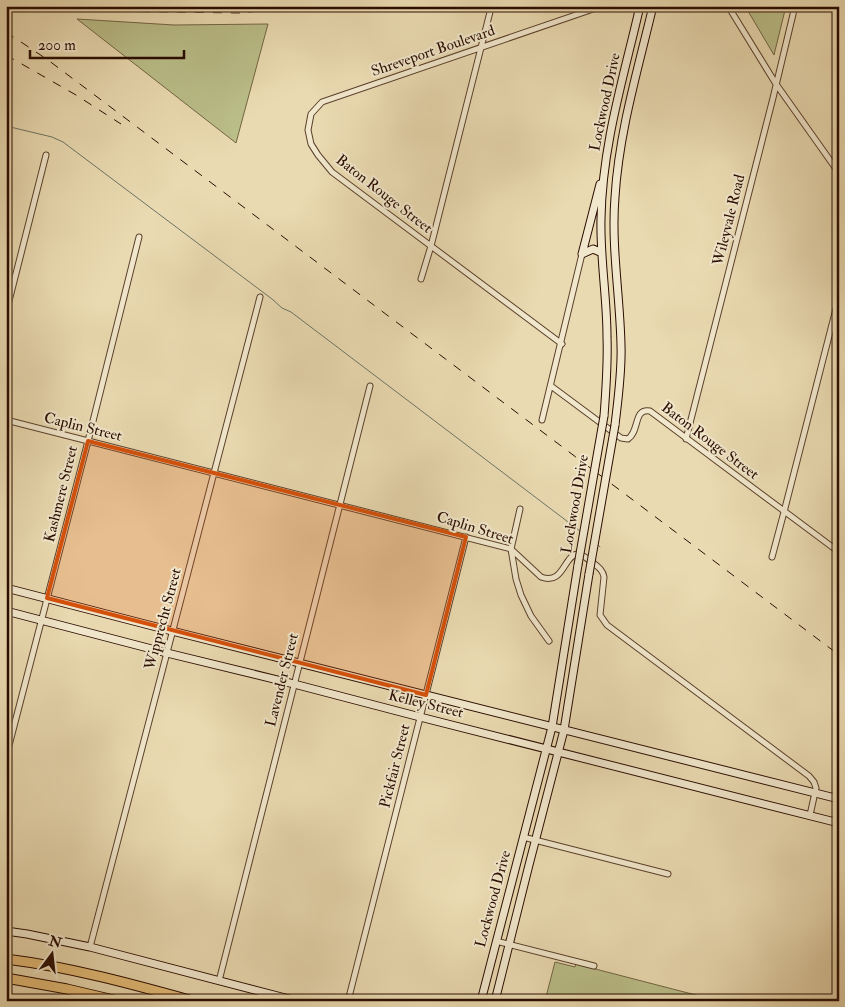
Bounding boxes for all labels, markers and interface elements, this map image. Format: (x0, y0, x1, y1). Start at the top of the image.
street label: Shreveport Boulevard (369, 21, 498, 82)
scale bar (30, 28, 184, 60)
text: 200 m (38, 36, 76, 55)
street label: Lockwood Drive (585, 51, 625, 153)
street label: Baton Rouge Street (332, 150, 436, 238)
street label: Wileyvale Road (708, 172, 750, 268)
street label: Baton Rouge Street (657, 398, 763, 484)
street label: Caplin Street (42, 408, 124, 447)
street label: Kashmere Street (40, 444, 82, 544)
street label: Lockwood Drive (557, 453, 593, 555)
street label: Caplin Street (434, 507, 516, 550)
street label: Wipprecht Street (140, 566, 187, 673)
street label: Lavender Street (261, 631, 303, 729)
street label: Kelley Street (387, 686, 465, 722)
street label: Pickfair Street (375, 722, 415, 810)
street label: Lockwood Drive (471, 848, 515, 950)
north arrow (28, 930, 78, 980)
text: N (46, 932, 64, 952)

